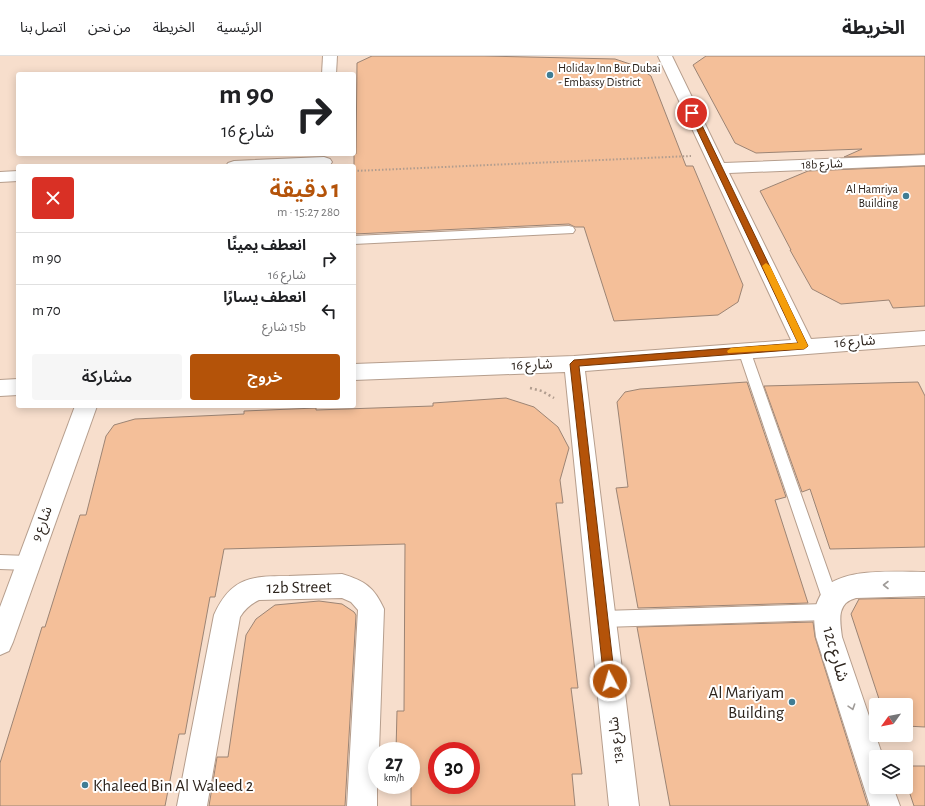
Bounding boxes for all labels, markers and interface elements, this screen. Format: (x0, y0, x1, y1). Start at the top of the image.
text: الخريطة (842, 19, 905, 38)
text: اتصل بنا (20, 21, 66, 35)
text: من نحن (88, 21, 131, 35)
text: الخريطة (153, 21, 195, 35)
text: الرئيسية (217, 21, 262, 35)
place label: Holiday Inn Bur Dubai - Embassy District (558, 62, 661, 89)
marker: Holiday Inn Bur Dubai - Embassy District (545, 70, 555, 80)
text: 90 m (219, 81, 274, 109)
icon: right (288, 88, 340, 140)
pin (675, 96, 709, 130)
icon: arrive (681, 102, 703, 124)
text: شارع 16 (221, 123, 274, 141)
street label: 18b شارع (801, 157, 843, 174)
button: close (32, 177, 74, 219)
text: 1 دقيقة (270, 178, 340, 202)
place label: Al Hamriya Building (846, 183, 898, 209)
marker: Al Hamriya Building (901, 191, 911, 201)
text: 280 m · 15:27 (277, 206, 340, 219)
text: انعطف يمينًا (227, 238, 306, 253)
icon: right (318, 248, 340, 270)
text: 90 m (32, 251, 61, 266)
text: شارع 16 (268, 269, 306, 282)
text: انعطف يسارًا (223, 290, 306, 305)
icon: left (318, 300, 340, 322)
text: 70 m (32, 303, 61, 318)
text: 15b شارع (262, 321, 306, 334)
street label: شارع 16 (834, 334, 876, 353)
button: مشاركة (32, 354, 182, 400)
button: خروج (190, 354, 340, 400)
street label: شارع 16 (511, 357, 553, 376)
street label: شارع 9 (29, 505, 58, 544)
street label: 12b Street (266, 578, 332, 596)
one-way arrow (883, 580, 889, 589)
street label: 12c شارع (816, 625, 852, 684)
position arrow (589, 660, 631, 702)
place label: Al Mariyam Building (708, 684, 785, 721)
marker: Al Mariyam Building (787, 697, 797, 707)
north arrow (869, 698, 913, 742)
map controls (869, 698, 913, 794)
one-way arrow (847, 704, 856, 711)
street label: 13a شارع (607, 716, 628, 764)
speed limit sign: 30 (428, 742, 480, 794)
button: layers (869, 750, 913, 794)
text: 27 (385, 753, 403, 773)
text: km/h (384, 773, 404, 783)
place label: Khaleed Bin Al Waleed 2 (93, 777, 254, 794)
marker: Khaleed Bin Al Waleed 2 (80, 780, 90, 790)

